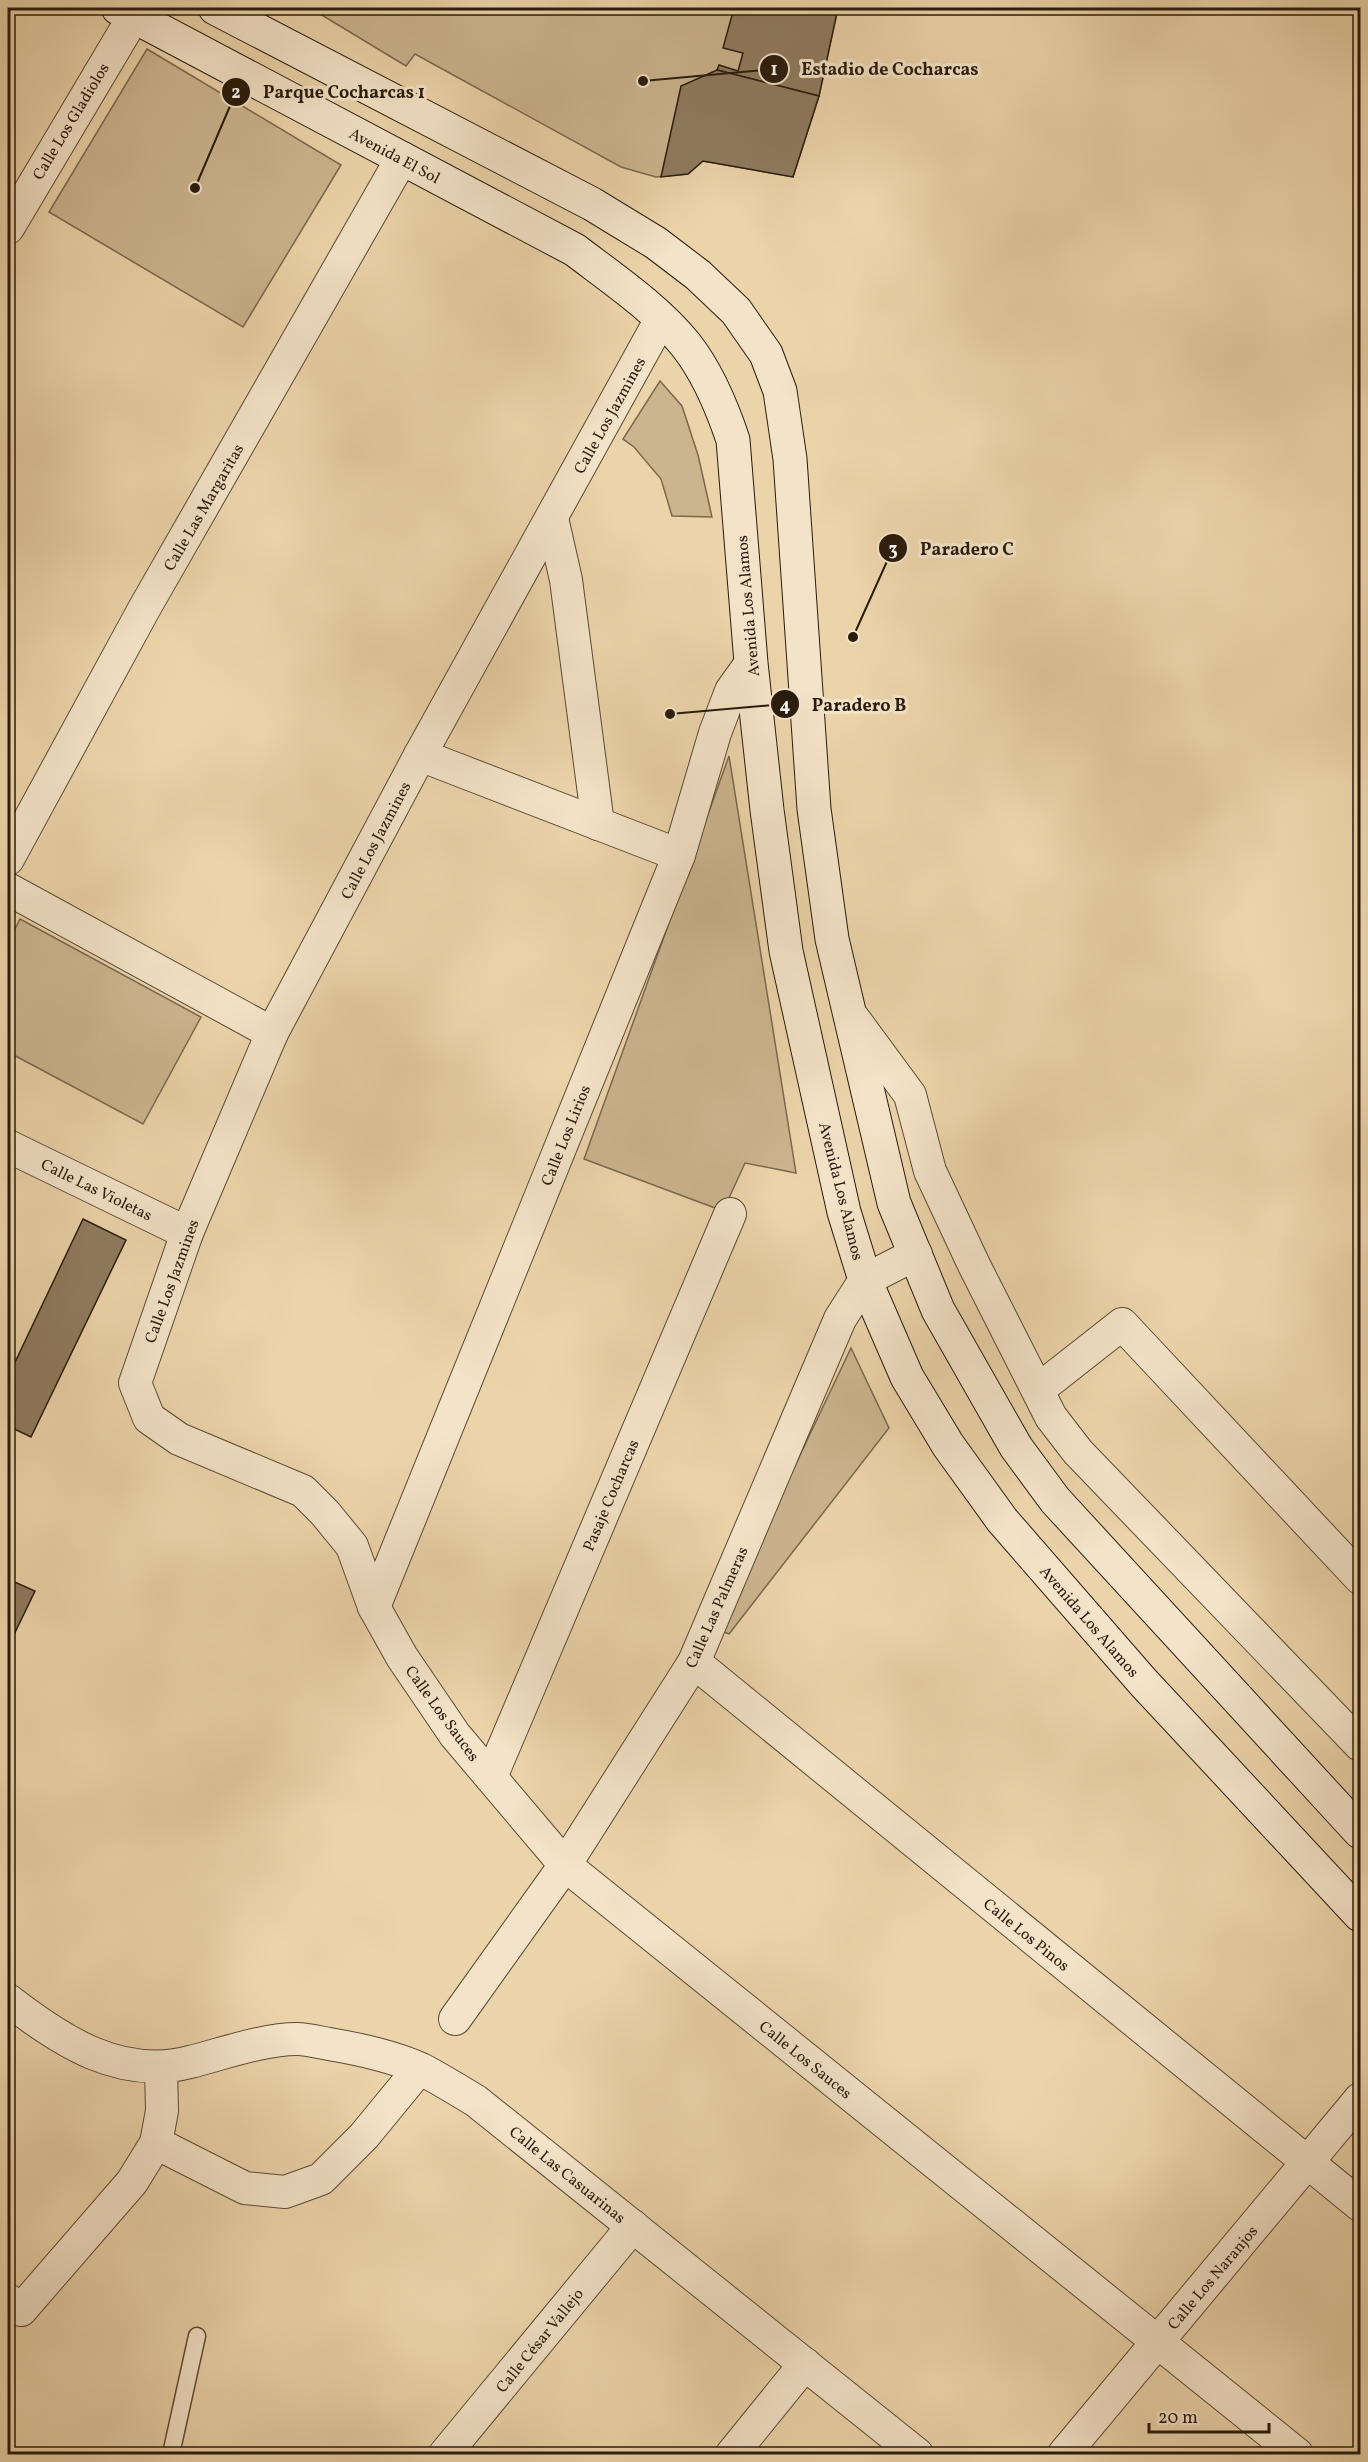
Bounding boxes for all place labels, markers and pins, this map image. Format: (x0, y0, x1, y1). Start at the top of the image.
callout: Estadio de Cocharcas (759, 51, 990, 87)
callout: Parque Cocharcas 1 (221, 74, 437, 110)
callout: Paradero C (878, 530, 1026, 566)
callout: Paradero B (770, 686, 918, 722)

